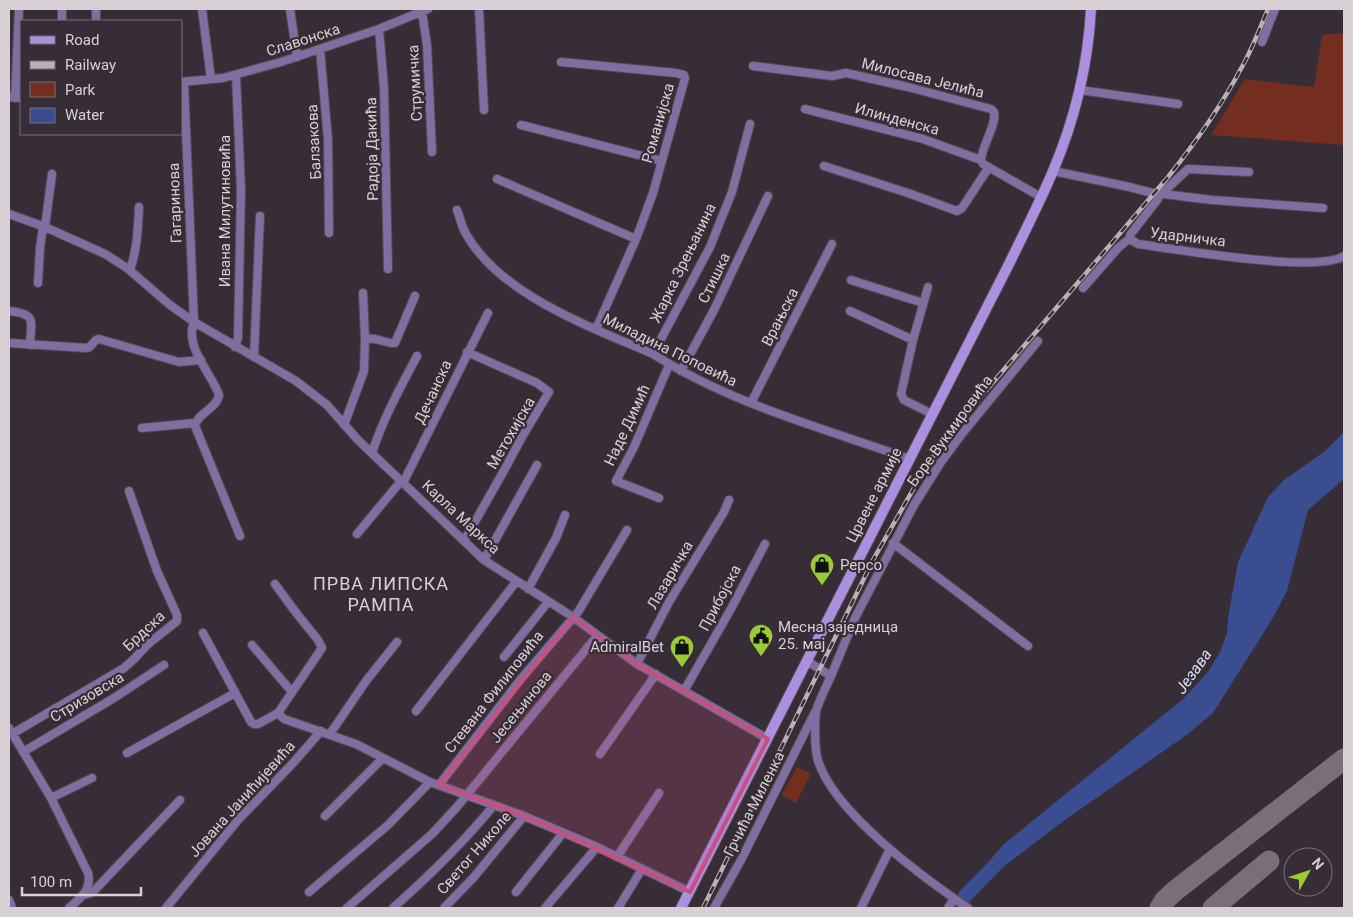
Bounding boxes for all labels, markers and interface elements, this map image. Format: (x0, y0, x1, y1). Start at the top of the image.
legend (20, 20, 182, 135)
street label: Славонска (264, 20, 342, 60)
text: Road (65, 31, 99, 49)
street label: Струмичка (404, 44, 426, 122)
street label: Милосава Јелића (860, 54, 986, 102)
text: Railway (65, 56, 116, 74)
text: Park (65, 81, 96, 99)
street label: Романијска (638, 81, 678, 165)
street label: Радоја Дакића (362, 97, 382, 201)
street label: Илинденска (853, 99, 941, 139)
street label: Балзакова (303, 104, 325, 180)
text: Water (65, 106, 104, 124)
street label: Ивана Милутиновића (216, 135, 234, 287)
street label: Гагаринова (165, 162, 185, 244)
street label: Жарка Зрењанина (646, 200, 720, 326)
street label: Ударничка (1149, 223, 1227, 251)
street label: Стишка (694, 250, 734, 306)
street label: Врањска (758, 285, 802, 349)
street label: Миладина Поповића (600, 310, 740, 390)
street label: Дечанска (410, 357, 456, 427)
street label: Боре Вукмировића (904, 372, 996, 490)
street label: Наде Димић (600, 381, 654, 469)
street label: Метохијска (483, 394, 539, 472)
street label: Црвене армије (842, 444, 906, 545)
street label: Карла Маркса (418, 476, 504, 558)
street label: Лазаричка (643, 538, 697, 612)
shop icon: Pepco (809, 552, 835, 586)
place label: Pepco (840, 556, 882, 574)
street label: Прибојска (695, 562, 745, 634)
district label: ПРВА ЛИПСКА РАМПА (313, 573, 449, 615)
street label: Брдска (119, 607, 169, 655)
place label: Месна заједница 25. мај (778, 618, 898, 653)
public building icon: Месна заједница 25. мај (748, 623, 774, 657)
street label: Стевана Филиповића (441, 627, 547, 757)
shop icon: AdmiralBet (669, 634, 695, 668)
place label: AdmiralBet (590, 638, 664, 656)
water label: Језава (1171, 645, 1216, 697)
street label: Јесењинова (486, 667, 556, 747)
street label: Стризовска (47, 668, 127, 726)
street label: Јована Јанићијевића (185, 737, 299, 861)
street label: Грчића Миленка (720, 748, 788, 860)
street label: Светог Николе (433, 808, 515, 898)
north arrow (1283, 847, 1333, 897)
text: N (1309, 855, 1327, 873)
scale bar (22, 864, 141, 896)
text: 100 m (30, 873, 72, 891)

